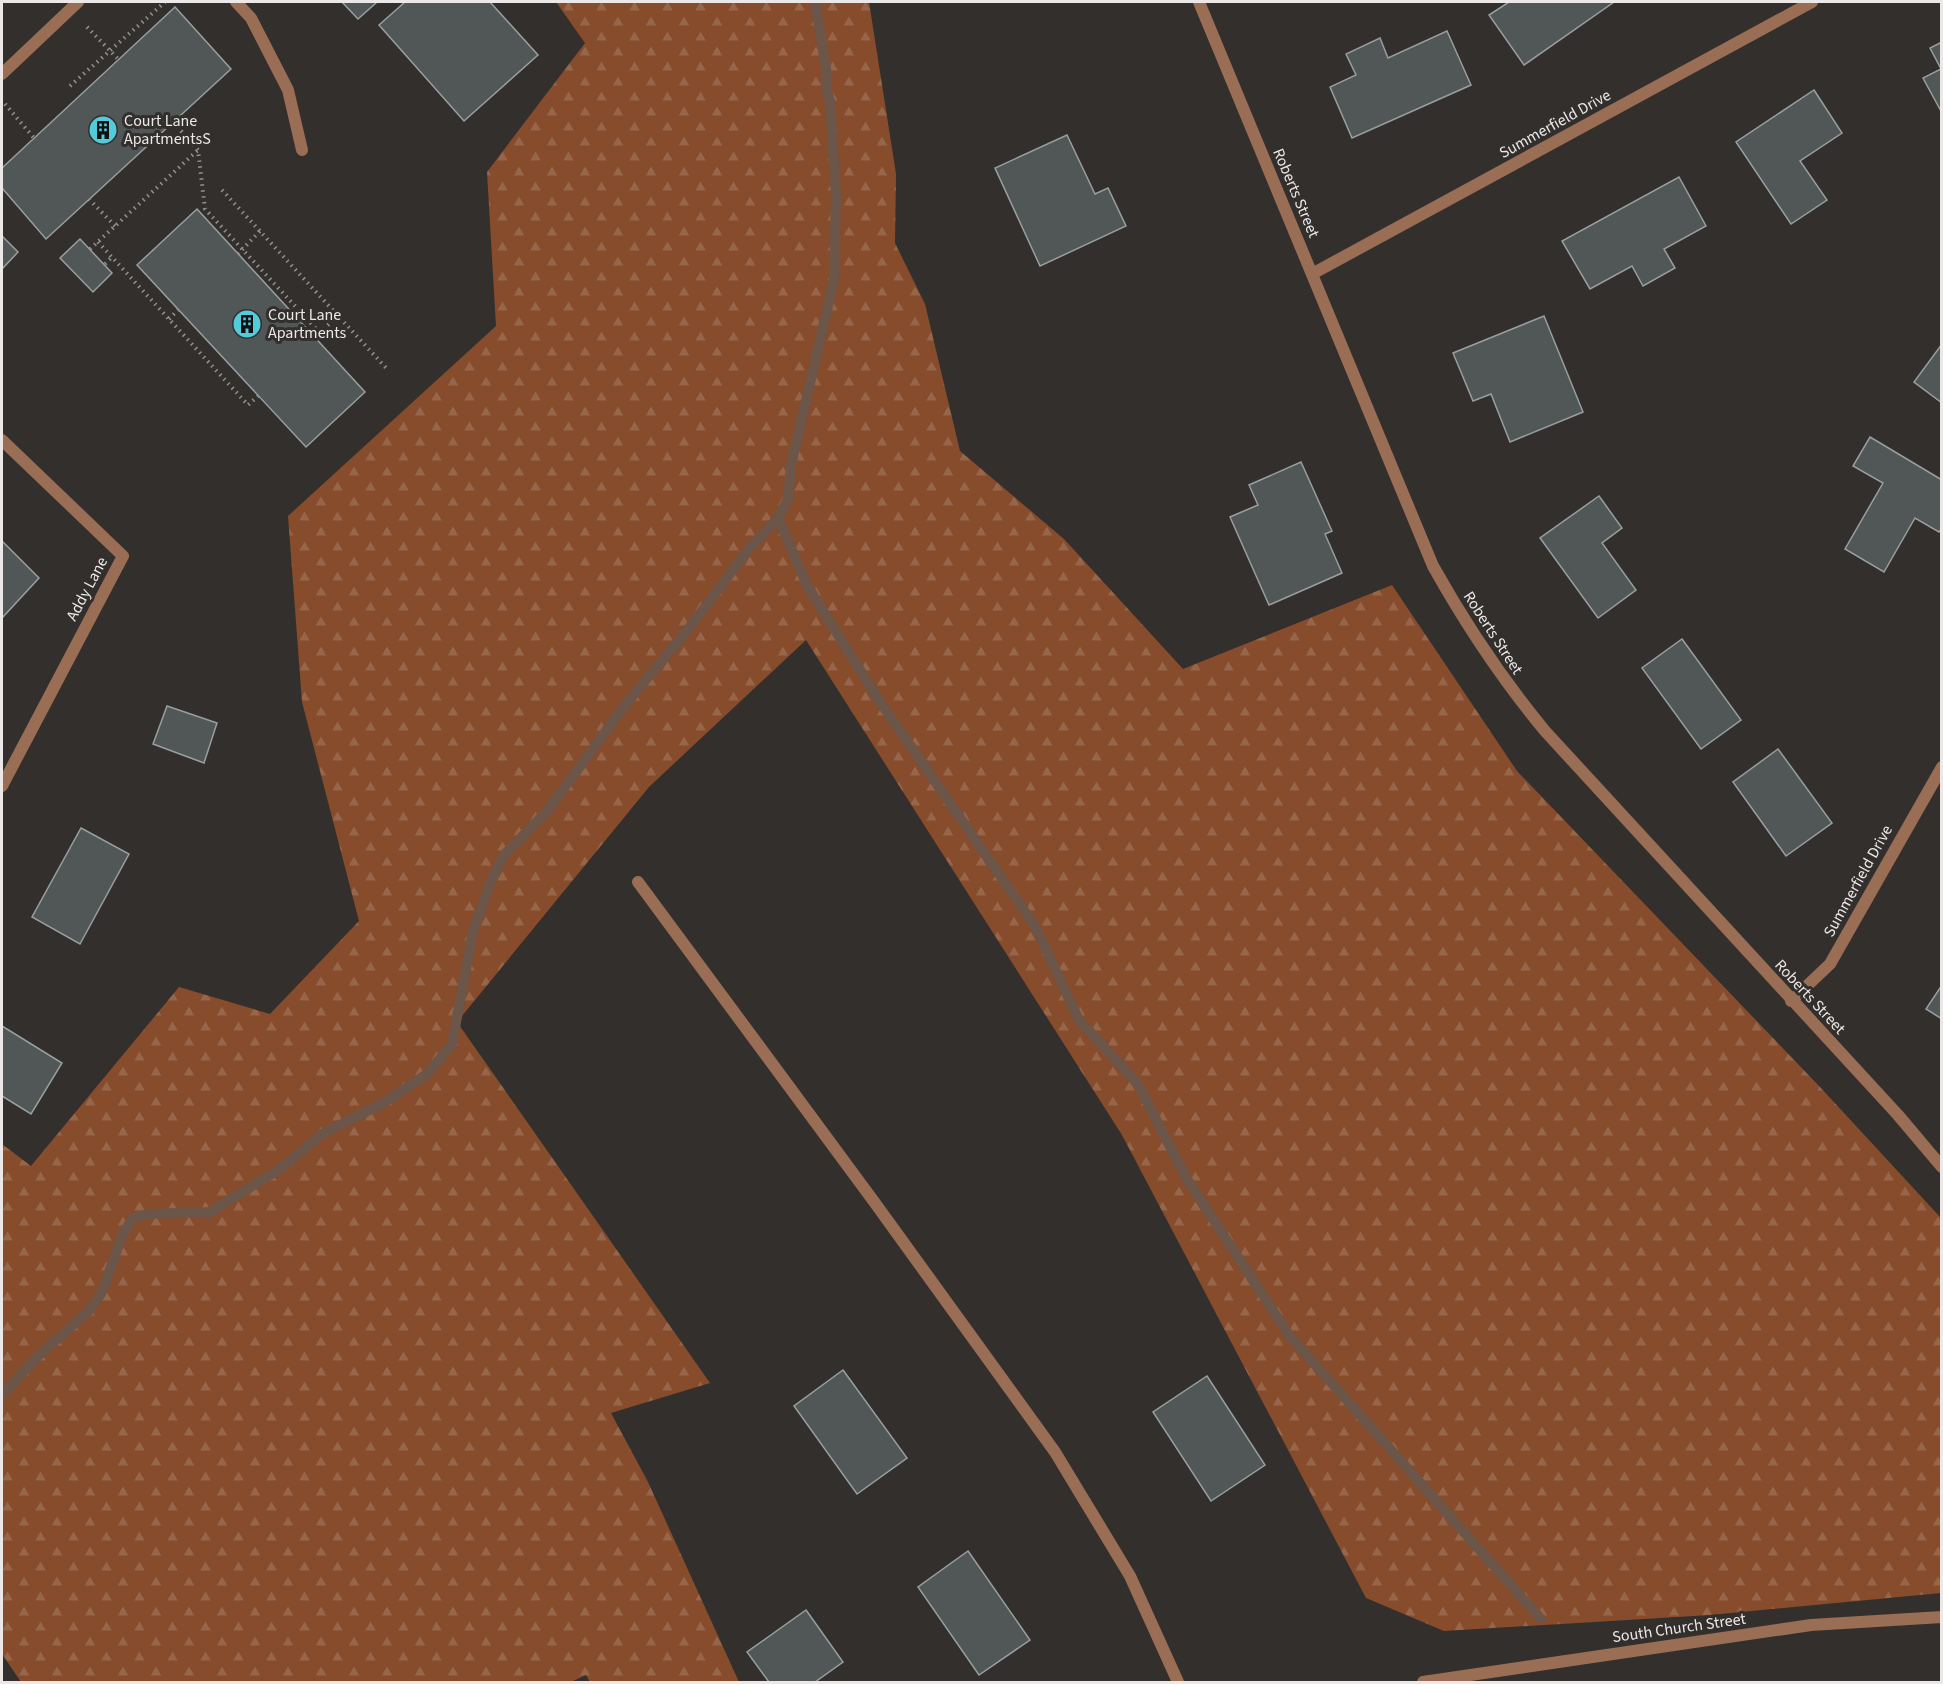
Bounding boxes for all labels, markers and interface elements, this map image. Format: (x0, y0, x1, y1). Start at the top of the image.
street label: Summerfield Drive (1495, 84, 1615, 164)
place label: Court Lane ApartmentsS (124, 110, 211, 150)
building icon: Court Lane ApartmentsS (87, 114, 119, 146)
street label: Roberts Street (1267, 145, 1325, 242)
place label: Court Lane Apartments (268, 304, 347, 344)
building icon: Court Lane Apartments (231, 308, 263, 340)
street label: Addy Lane (61, 553, 113, 625)
street label: Roberts Street (1458, 587, 1528, 679)
street label: Summerfield Drive (1818, 821, 1898, 941)
street label: Roberts Street (1769, 955, 1851, 1040)
street label: South Church Street (1611, 1608, 1748, 1648)

